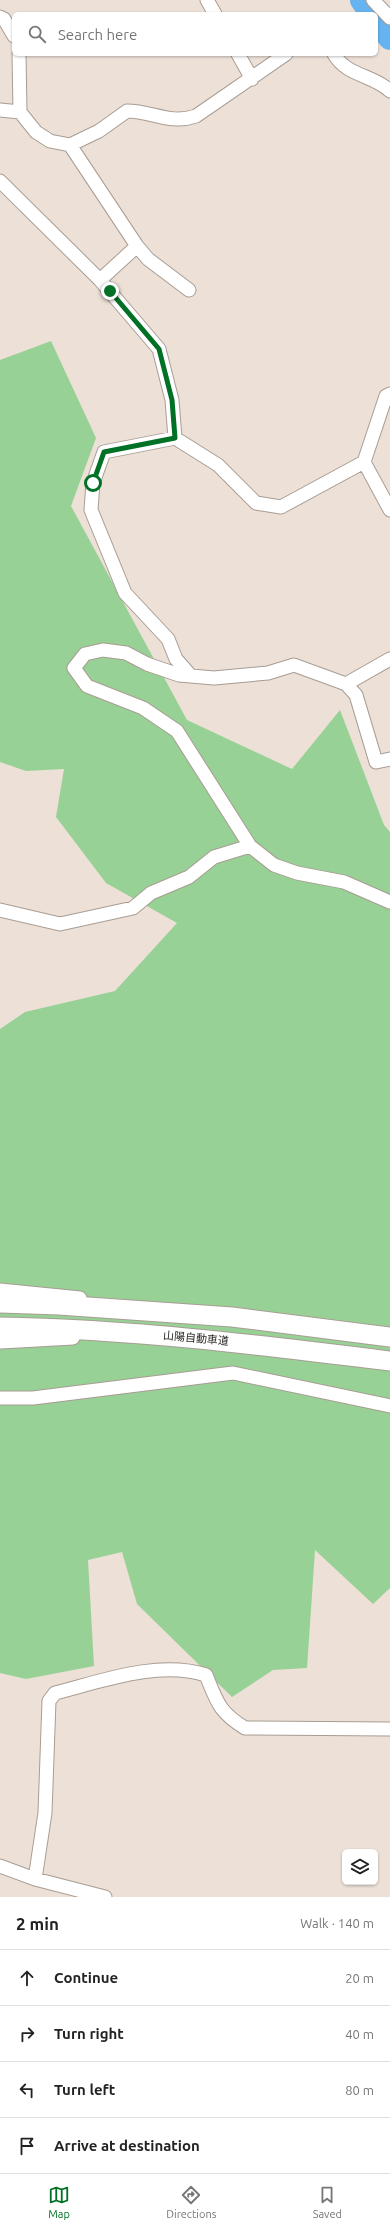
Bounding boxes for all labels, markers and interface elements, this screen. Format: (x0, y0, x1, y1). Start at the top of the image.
search box (12, 12, 378, 56)
icon: search (26, 23, 48, 45)
text: Search here (58, 26, 137, 43)
route end (101, 282, 119, 300)
route start (84, 474, 102, 492)
street label: 山陽自動車道 (163, 1329, 229, 1347)
map controls (342, 1849, 378, 1885)
button: layers (342, 1849, 378, 1885)
text: 2 min (16, 1914, 59, 1933)
text: Walk · 140 m (300, 1916, 374, 1930)
icon: ahead (16, 1967, 38, 1989)
text: Continue (54, 1969, 118, 1986)
text: 20 m (345, 1971, 374, 1985)
icon: right (16, 2023, 38, 2045)
text: Turn right (54, 2025, 124, 2042)
text: 40 m (345, 2027, 374, 2041)
icon: left (16, 2079, 38, 2101)
text: Turn left (54, 2081, 115, 2098)
text: 80 m (345, 2083, 374, 2097)
icon: arrive (16, 2135, 38, 2157)
text: Arrive at destination (54, 2137, 200, 2154)
tab: Map (48, 2184, 70, 2220)
tab: Directions (166, 2184, 216, 2220)
tab: Saved (313, 2184, 342, 2220)

